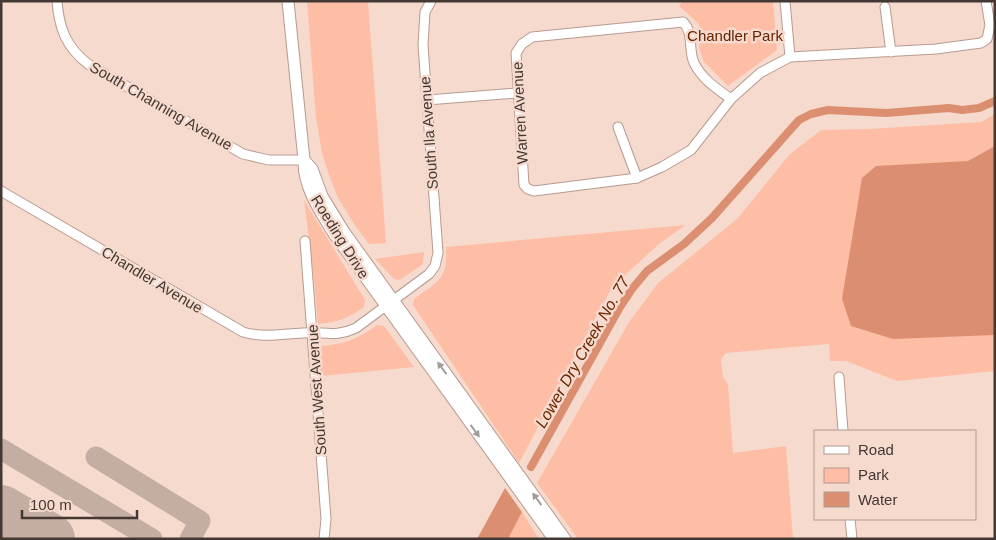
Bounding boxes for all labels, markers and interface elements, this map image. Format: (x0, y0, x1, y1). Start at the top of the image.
park label: Chandler Park (687, 27, 783, 44)
street label: South Channing Avenue (87, 58, 235, 153)
street label: Warren Avenue (508, 61, 531, 165)
street label: South Ila Avenue (416, 76, 441, 190)
street label: Roeding Drive (308, 192, 373, 282)
street label: Chandler Avenue (99, 243, 206, 316)
water label: Lower Dry Creek No. 77 (532, 273, 633, 431)
street label: South West Avenue (303, 324, 330, 456)
one-way arrow (437, 361, 447, 374)
one-way arrow (470, 424, 481, 437)
legend (814, 430, 976, 520)
text: Road (858, 441, 894, 458)
text: Park (858, 466, 889, 483)
scale bar (22, 488, 138, 520)
text: Water (858, 491, 897, 508)
one-way arrow (532, 492, 542, 506)
text: 100 m (30, 496, 72, 513)

